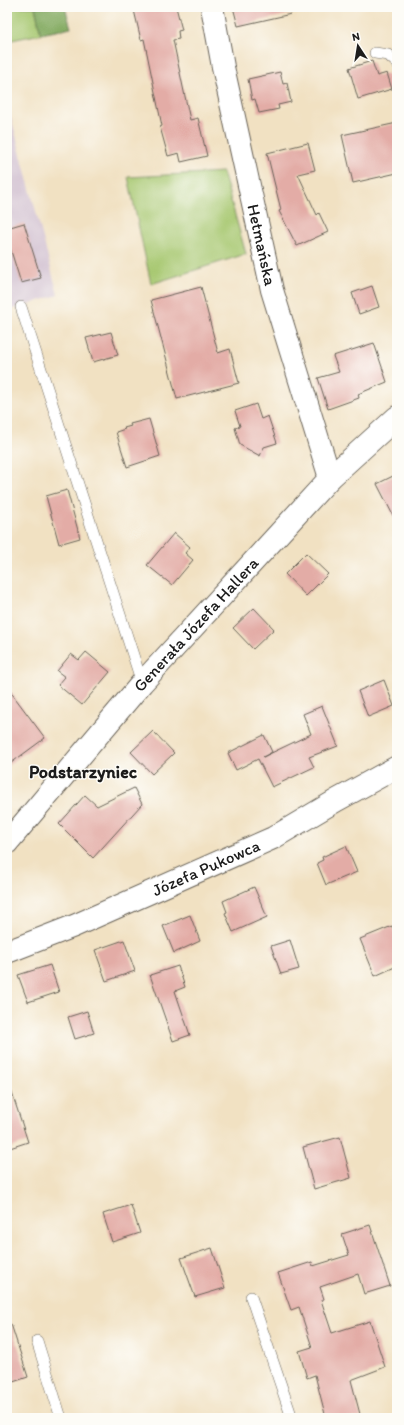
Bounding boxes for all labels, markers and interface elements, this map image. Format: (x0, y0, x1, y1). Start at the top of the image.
north arrow (338, 26, 378, 66)
text: N (351, 30, 361, 44)
street label: Hetmańska (243, 202, 281, 288)
street label: Generała Józefa Hallera (129, 553, 263, 696)
district label: Podstarzyniec (29, 761, 138, 783)
street label: Józefa Pukowca (149, 835, 263, 900)

